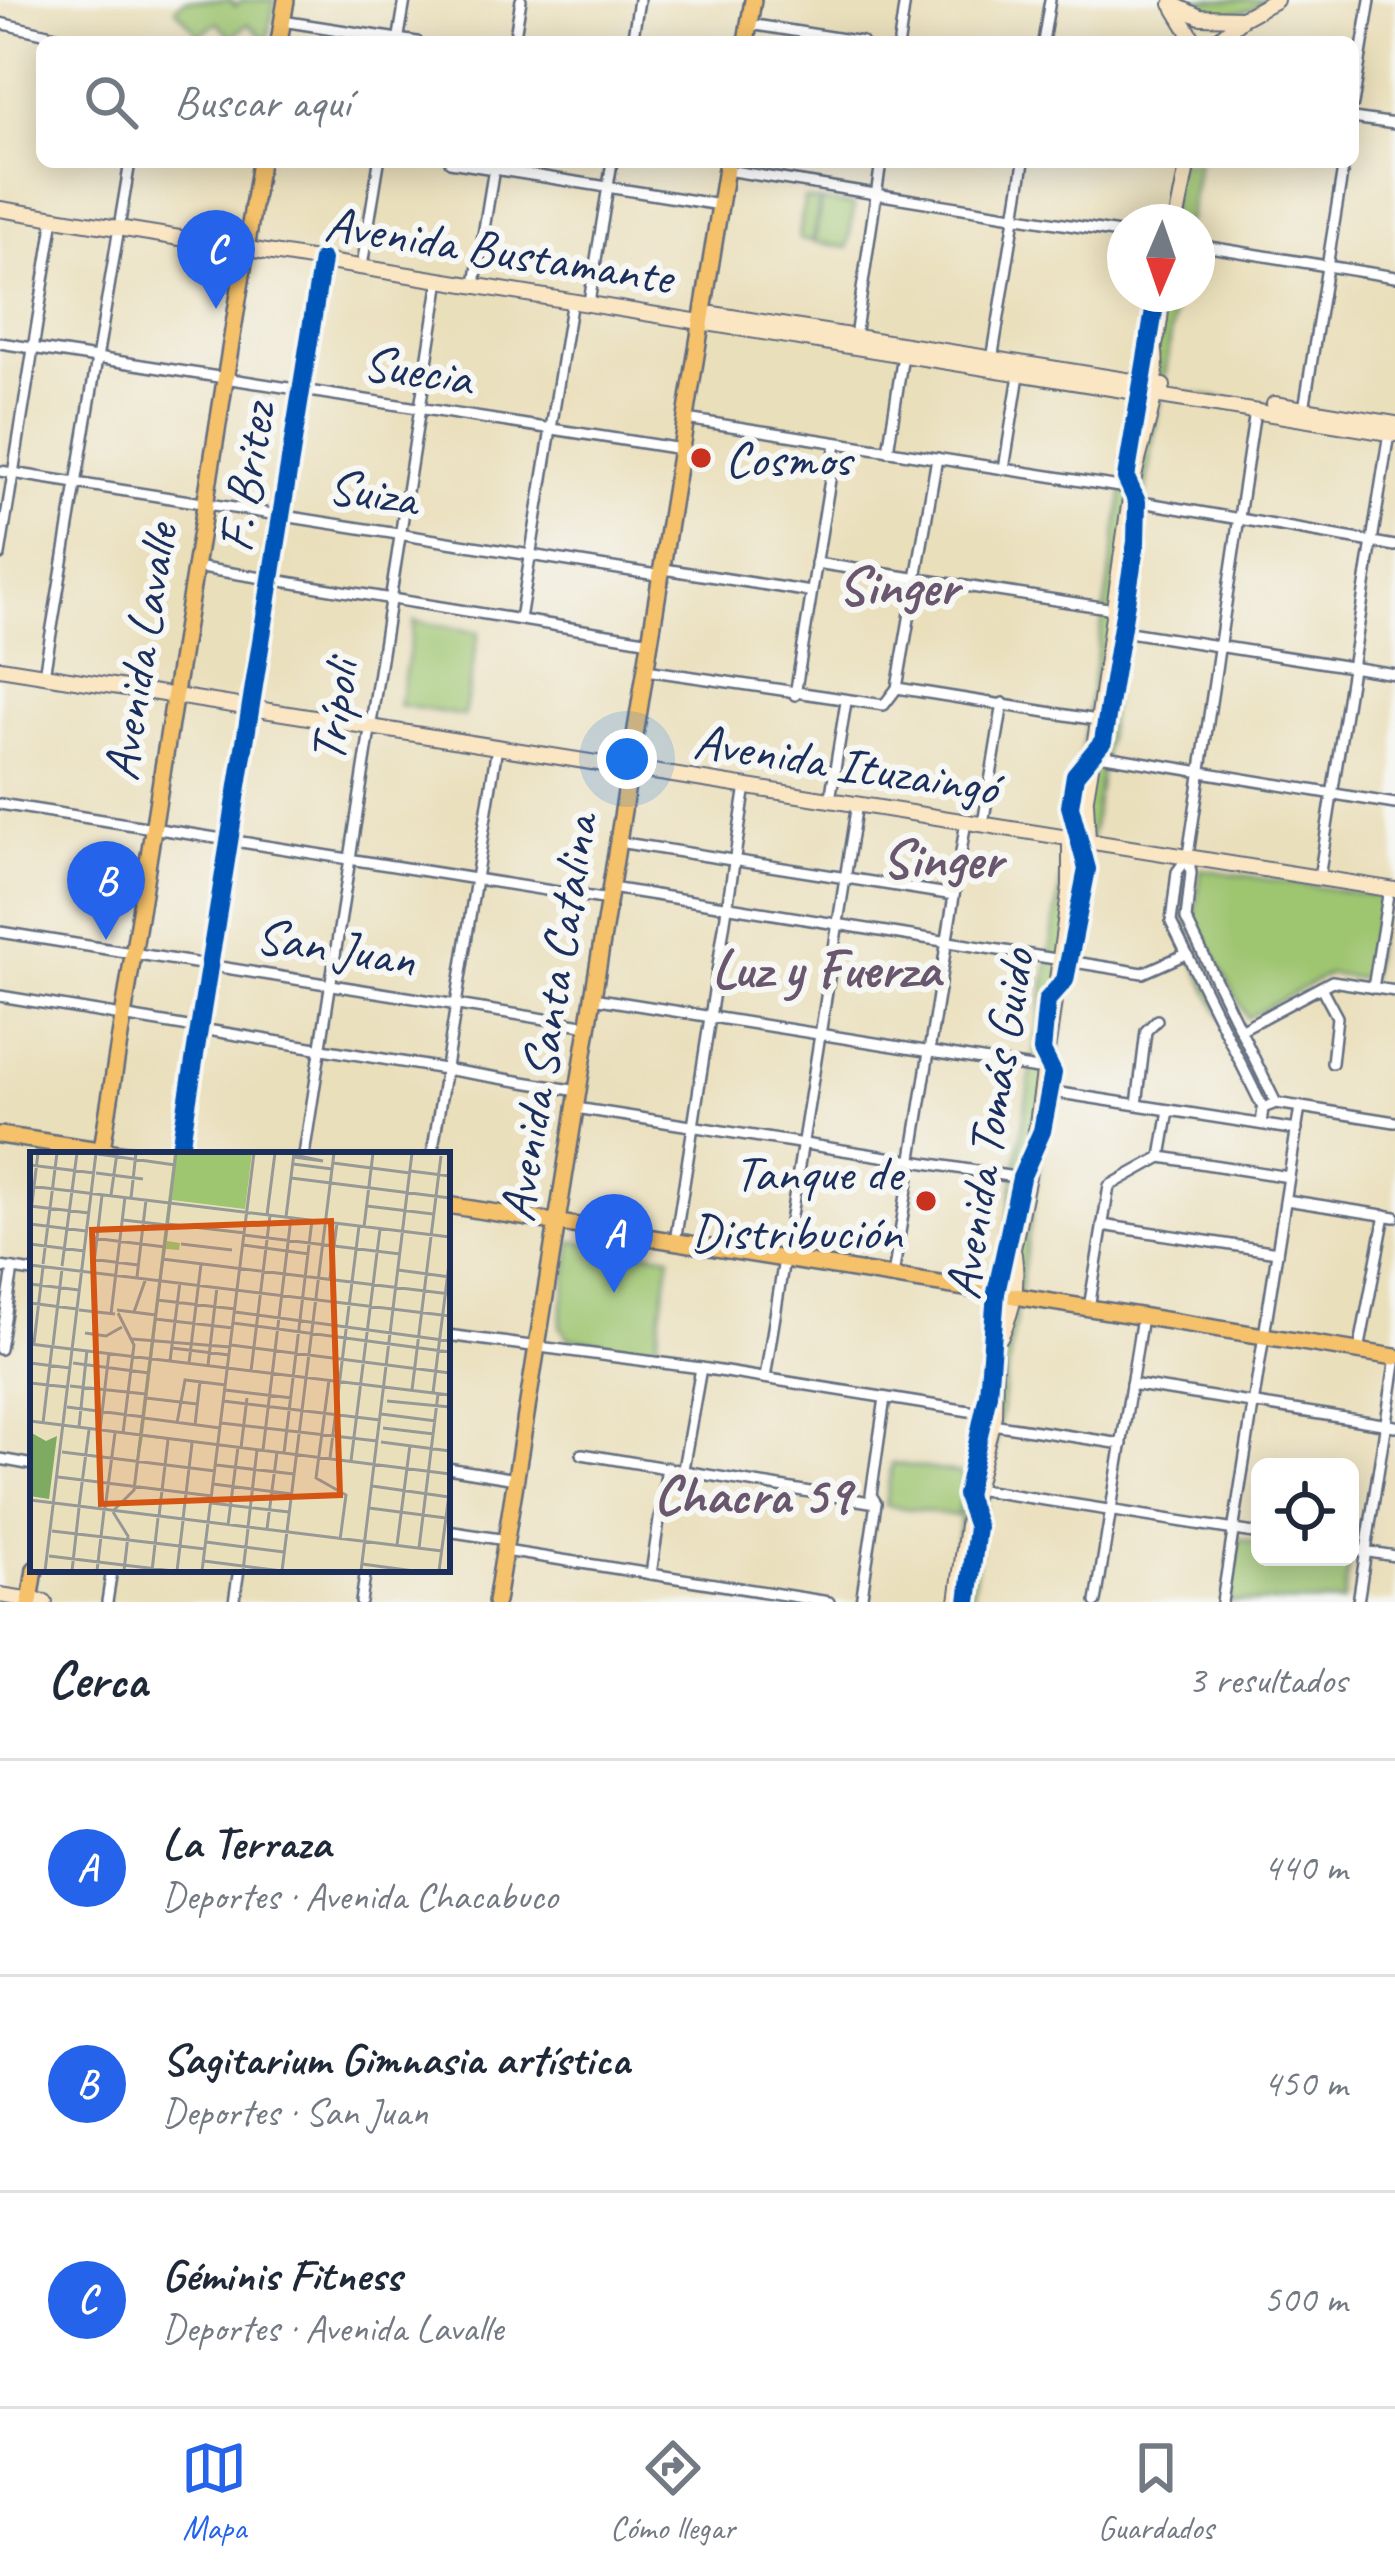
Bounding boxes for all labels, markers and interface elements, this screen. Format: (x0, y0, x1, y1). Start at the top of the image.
search box (36, 36, 1359, 168)
icon: search (78, 69, 144, 135)
text: Buscar aquí (174, 74, 350, 131)
street label: Avenida Bustamante (321, 191, 680, 310)
north arrow (1107, 204, 1215, 312)
pin: C (177, 210, 255, 309)
street label: Suecia (359, 330, 480, 411)
street label: F. Britez (203, 395, 290, 556)
place label: Cosmos (725, 427, 856, 491)
marker: Cosmos (688, 445, 714, 471)
street label: Suiza (324, 453, 426, 531)
street label: Avenida Lavalle (88, 516, 192, 785)
district label: Singer (838, 552, 964, 620)
street label: Trípoli (294, 650, 374, 767)
street label: Avenida Ituzaingó (690, 708, 1009, 821)
your location (597, 729, 657, 789)
street label: Avenida Santa Catalina (484, 806, 612, 1226)
district label: Singer (882, 825, 1008, 893)
pin: B (67, 841, 145, 940)
street label: San Juan (252, 903, 421, 991)
district label: Luz y Fuerza (712, 935, 944, 1003)
street label: Avenida Tomás Guido (930, 942, 1049, 1304)
place label: Tanque de Distribución (691, 1141, 905, 1264)
inset map (30, 1152, 450, 1572)
marker: Tanque de Distribución (913, 1188, 939, 1214)
pin: A (575, 1194, 653, 1293)
map controls (1251, 1458, 1359, 1566)
button: locate (1251, 1458, 1359, 1566)
district label: Chacra 59 (654, 1461, 856, 1529)
text: Cerca (48, 1648, 147, 1712)
text: 3 resultados (1188, 1656, 1347, 1705)
text: La Terraza (162, 1815, 331, 1872)
text: A (77, 1843, 97, 1892)
text: 440 m (1263, 1843, 1347, 1892)
text: Deportes · Avenida Chacabuco (162, 1872, 558, 1921)
text: Sagitarium Gimnasia artística (162, 2031, 629, 2088)
text: B (77, 2059, 97, 2108)
text: 450 m (1263, 2059, 1347, 2108)
text: Deportes · San Juan (162, 2088, 428, 2137)
text: Géminis Fitness (162, 2247, 401, 2304)
text: C (78, 2275, 96, 2324)
text: 500 m (1263, 2275, 1347, 2324)
text: Deportes · Avenida Lavalle (162, 2304, 503, 2353)
tab: Mapa (181, 2435, 247, 2549)
tab: Cómo llegar (610, 2435, 735, 2549)
tab: Guardados (1098, 2435, 1214, 2549)

